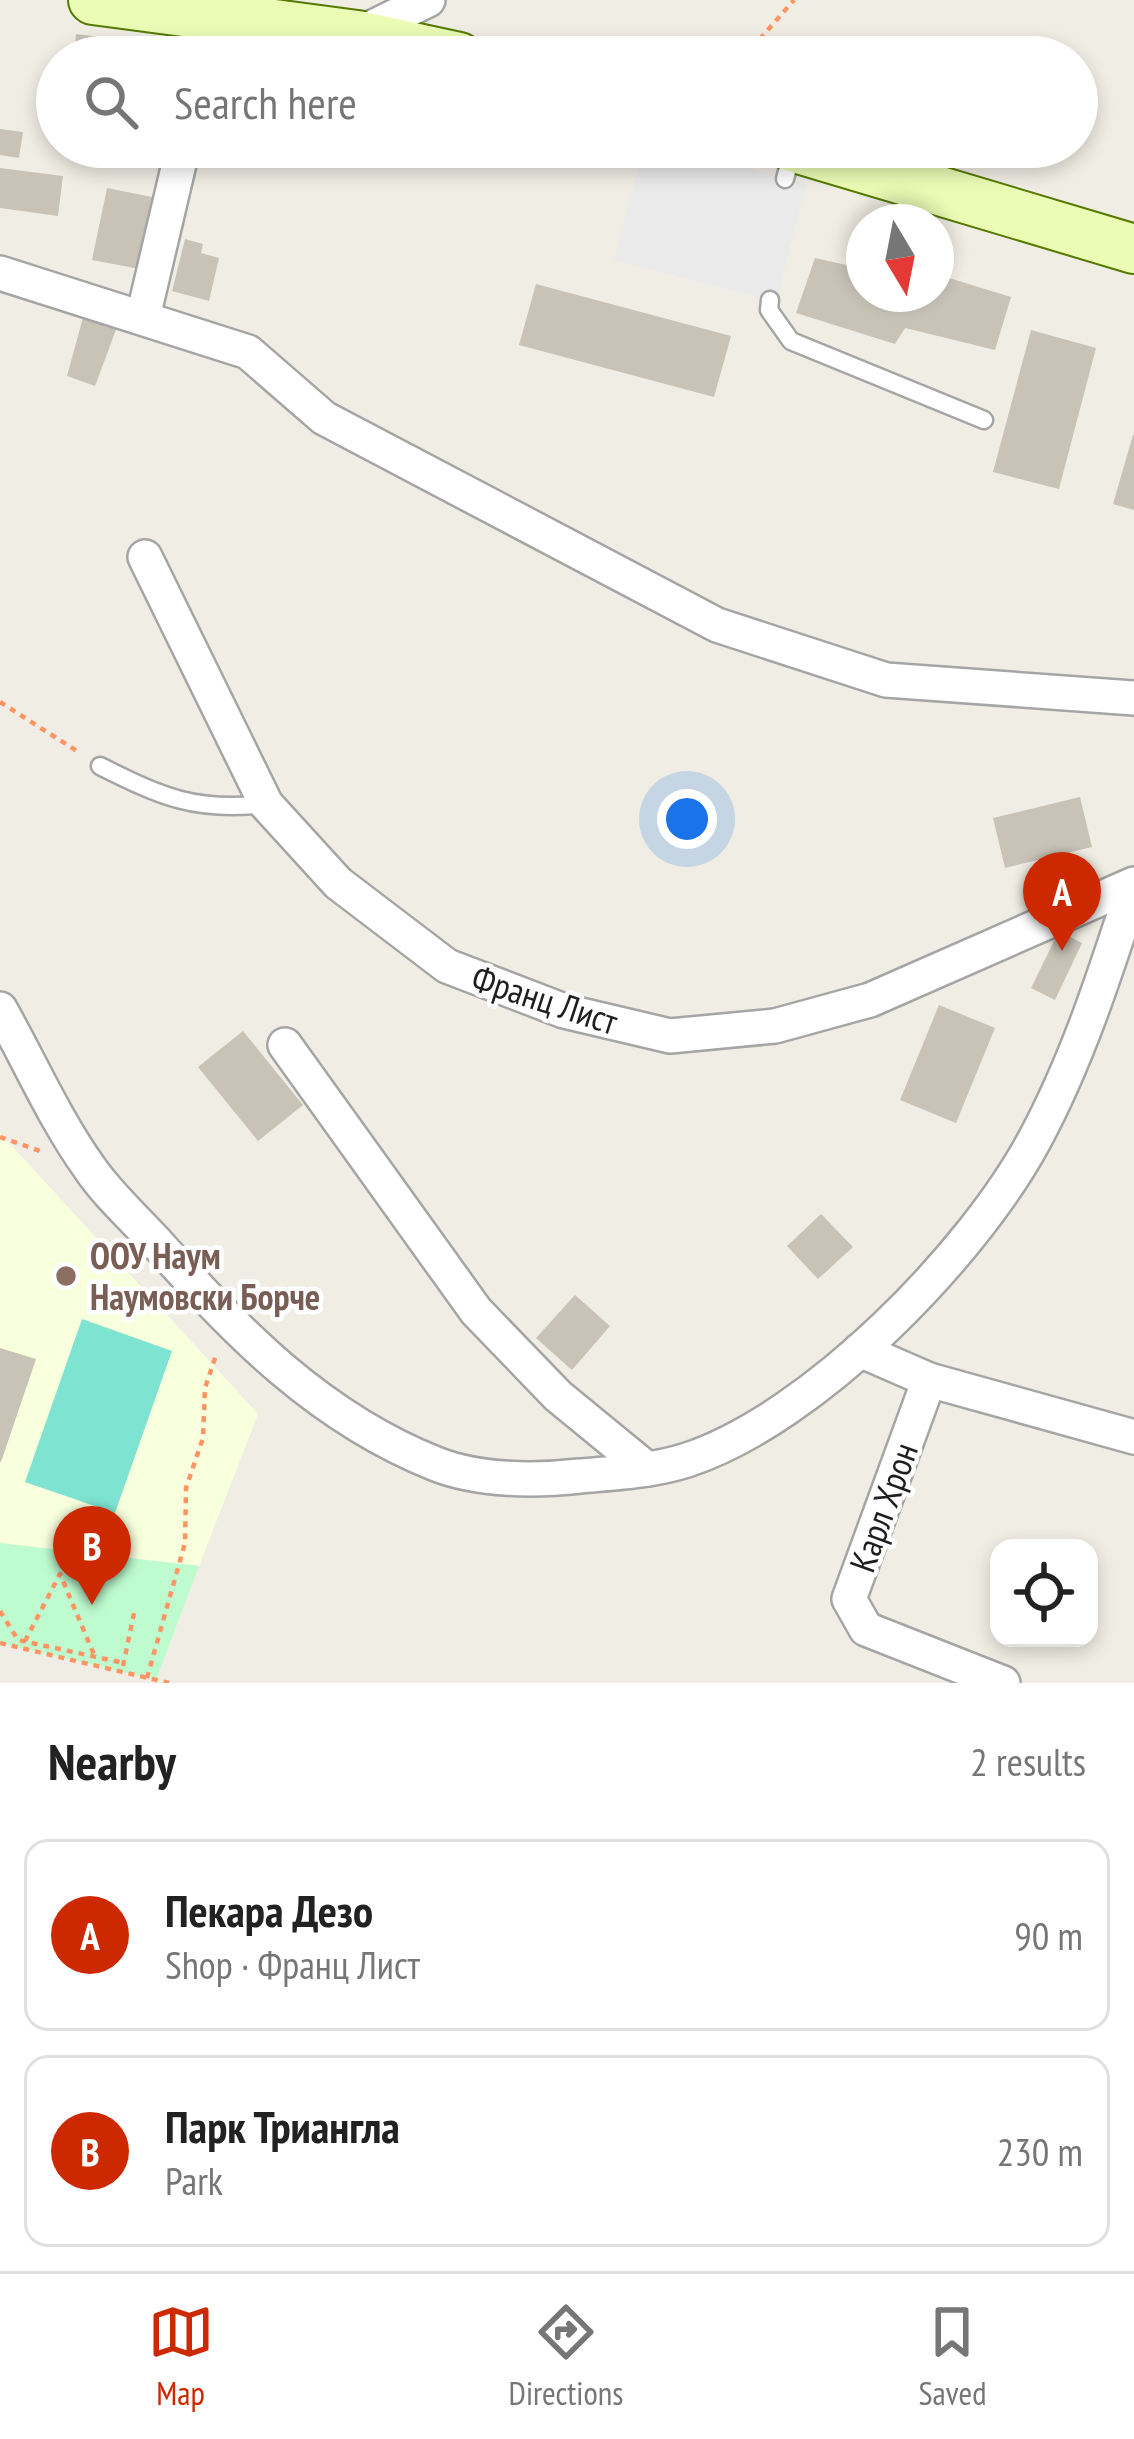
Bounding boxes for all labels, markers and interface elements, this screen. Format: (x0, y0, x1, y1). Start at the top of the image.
search box (36, 36, 1098, 168)
icon: search (78, 69, 144, 135)
text: Search here (174, 73, 357, 131)
north arrow (846, 204, 954, 312)
your location (657, 789, 717, 849)
pin: A (1023, 852, 1101, 951)
street label: Франц Лист (466, 953, 624, 1045)
place label: ООУ Наум Наумовски Борче (90, 1232, 320, 1320)
marker: ООУ Наум Наумовски Борче (53, 1263, 79, 1289)
street label: Карл Хрон (838, 1436, 928, 1578)
pin: B (53, 1506, 131, 1605)
map controls (990, 1539, 1098, 1647)
button: locate (990, 1539, 1098, 1647)
text: Nearby (48, 1728, 176, 1794)
text: 2 results (970, 1736, 1086, 1787)
text: Пекара Дезо (165, 1881, 373, 1939)
text: A (80, 1910, 100, 1961)
text: 90 m (1014, 1910, 1083, 1961)
text: Shop · Франц Лист (165, 1939, 420, 1990)
text: Парк Триангла (165, 2097, 400, 2155)
text: B (80, 2126, 100, 2177)
text: 230 m (997, 2126, 1083, 2177)
text: Park (165, 2155, 223, 2206)
tab: Map (148, 2299, 214, 2414)
tab: Directions (509, 2299, 623, 2414)
tab: Saved (918, 2299, 986, 2414)

